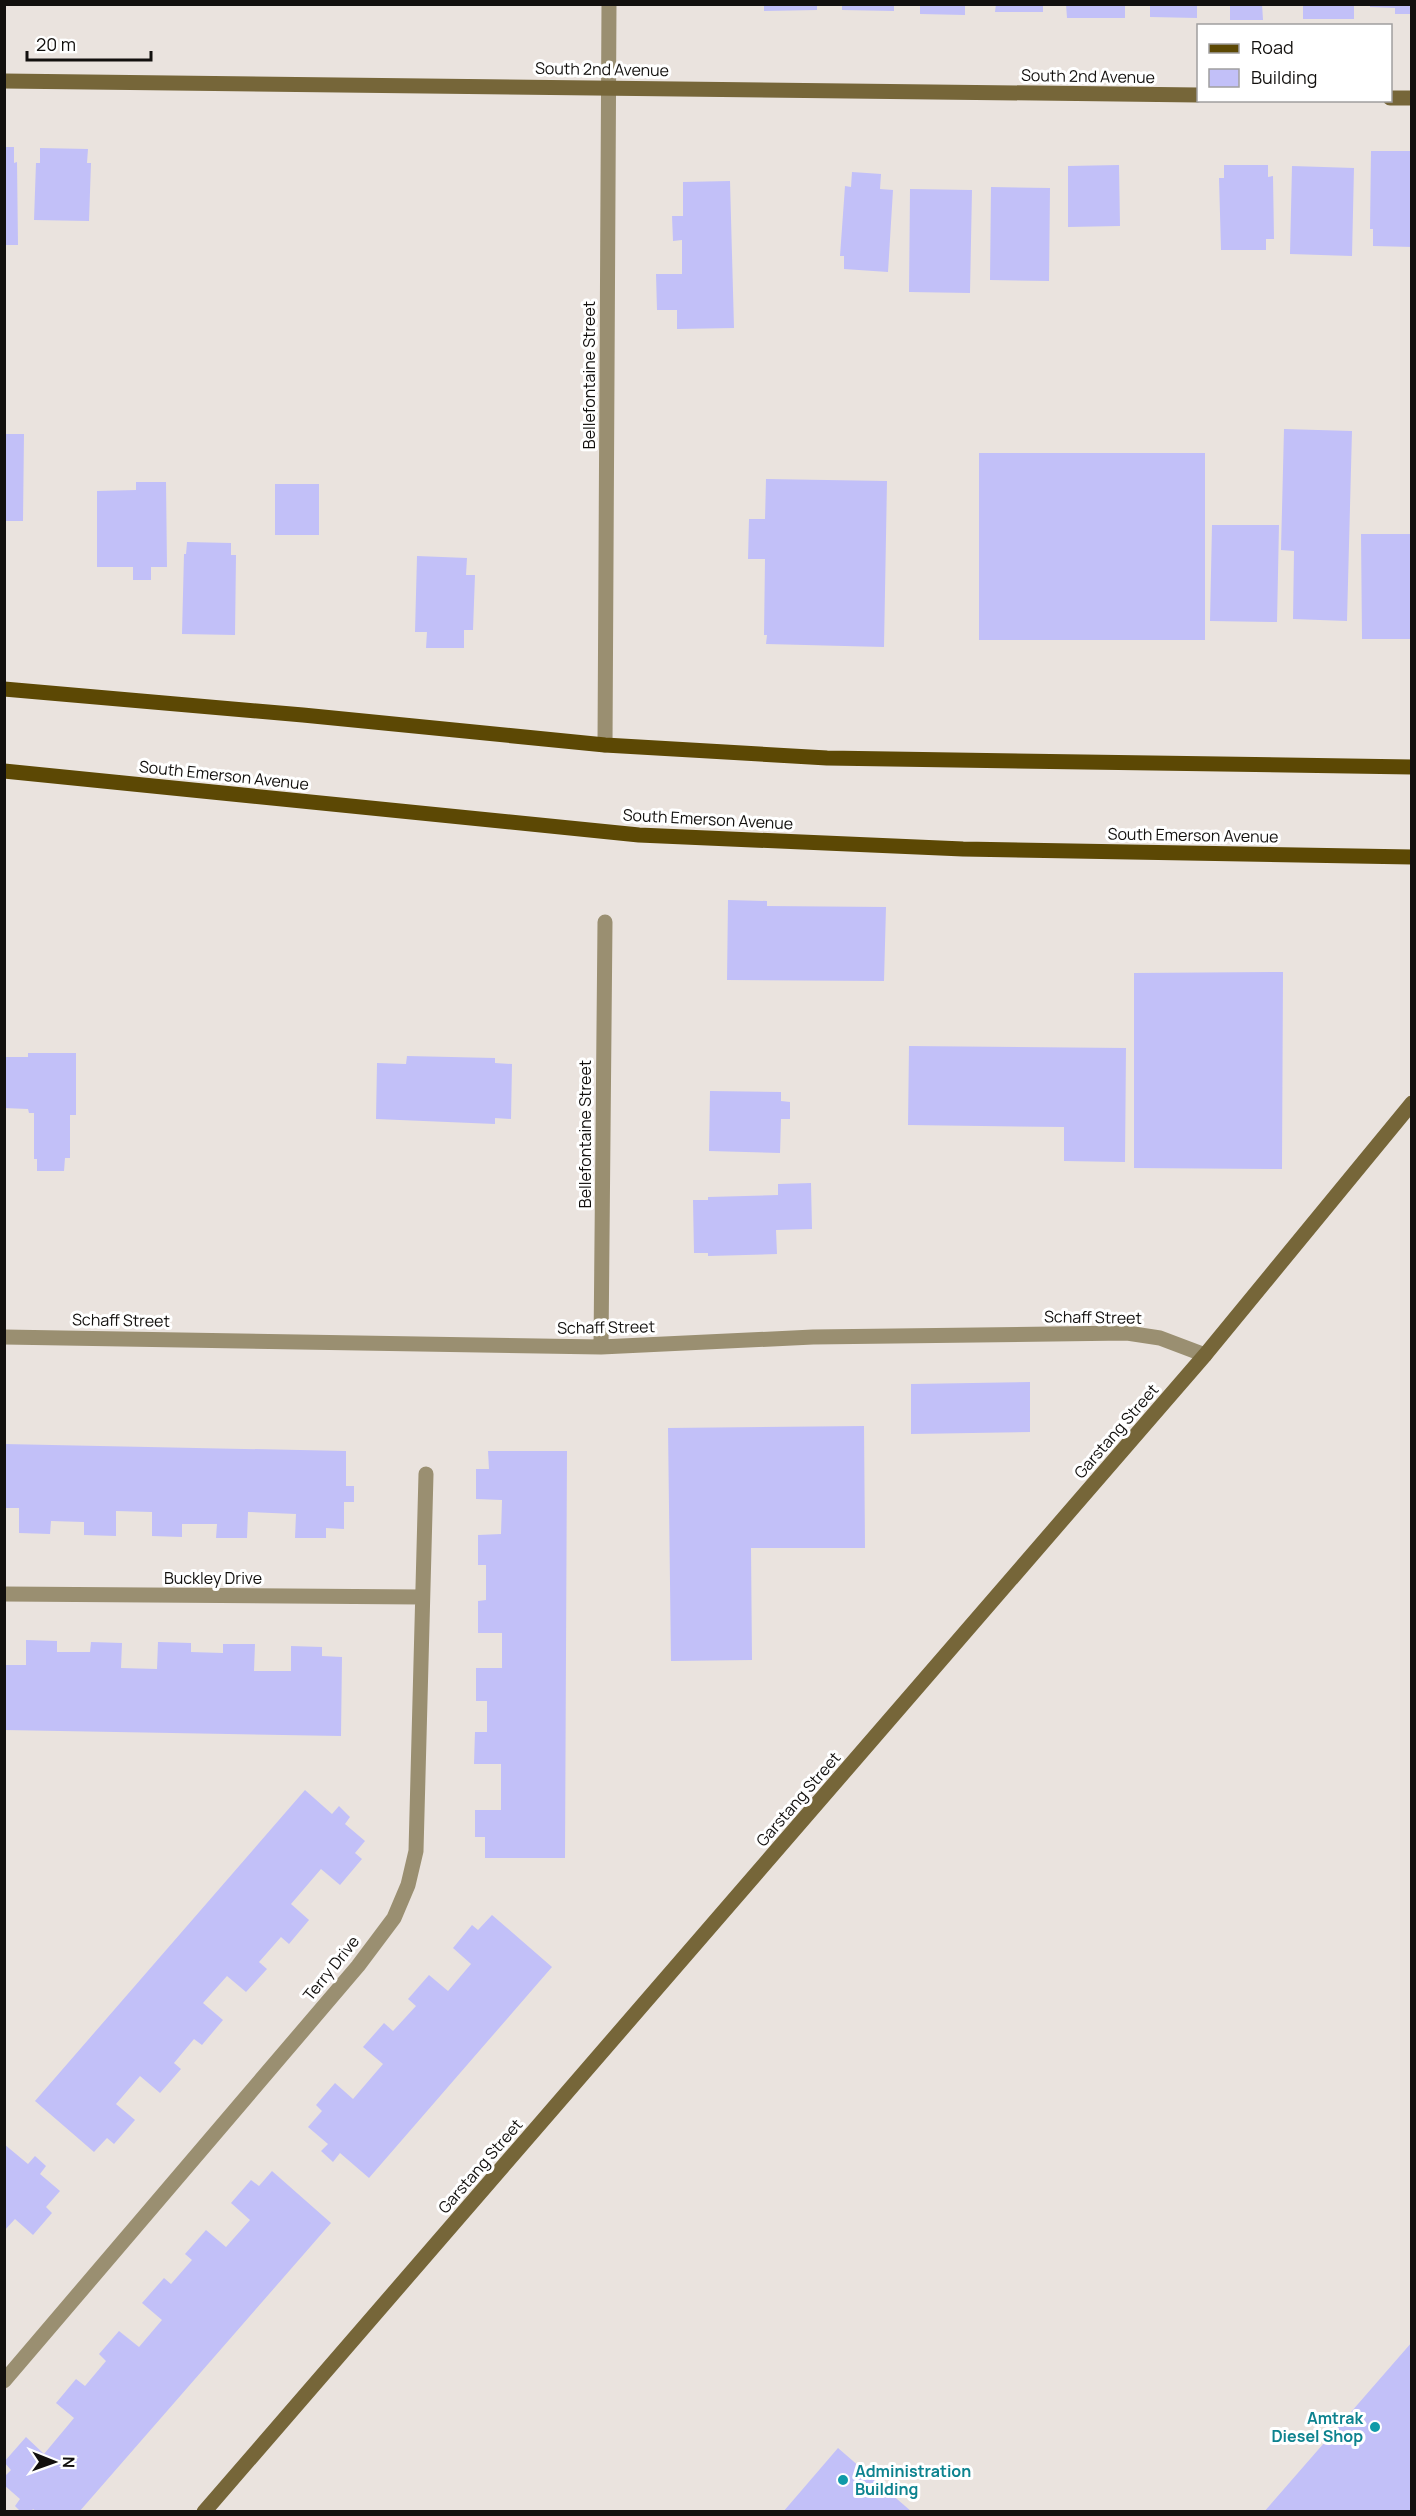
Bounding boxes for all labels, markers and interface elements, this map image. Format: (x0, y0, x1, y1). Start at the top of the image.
scale bar (27, 24, 152, 62)
legend (1197, 24, 1392, 102)
text: 20 m (36, 32, 76, 56)
text: Road (1251, 35, 1294, 59)
street label: South 2nd Avenue (535, 57, 669, 81)
street label: South 2nd Avenue (1021, 64, 1155, 88)
text: Building (1251, 65, 1317, 89)
street label: Bellefontaine Street (578, 301, 600, 449)
street label: South Emerson Avenue (138, 755, 310, 795)
street label: South Emerson Avenue (622, 804, 794, 834)
street label: South Emerson Avenue (1107, 823, 1279, 847)
street label: Bellefontaine Street (574, 1060, 596, 1208)
street label: Schaff Street (1044, 1305, 1142, 1329)
street label: Schaff Street (72, 1308, 170, 1332)
street label: Schaff Street (557, 1315, 655, 1339)
street label: Garstang Street (1069, 1379, 1163, 1483)
street label: Buckley Drive (164, 1567, 262, 1589)
street label: Garstang Street (751, 1747, 845, 1851)
street label: Terry Drive (298, 1931, 364, 2005)
street label: Garstang Street (433, 2114, 527, 2218)
place label: Amtrak Diesel Shop (1271, 2407, 1363, 2447)
marker: Amtrak Diesel Shop (1368, 2420, 1382, 2434)
north arrow (24, 2432, 84, 2492)
text: N (58, 2456, 80, 2468)
place label: Administration Building (855, 2460, 971, 2500)
marker: Administration Building (836, 2473, 850, 2487)

